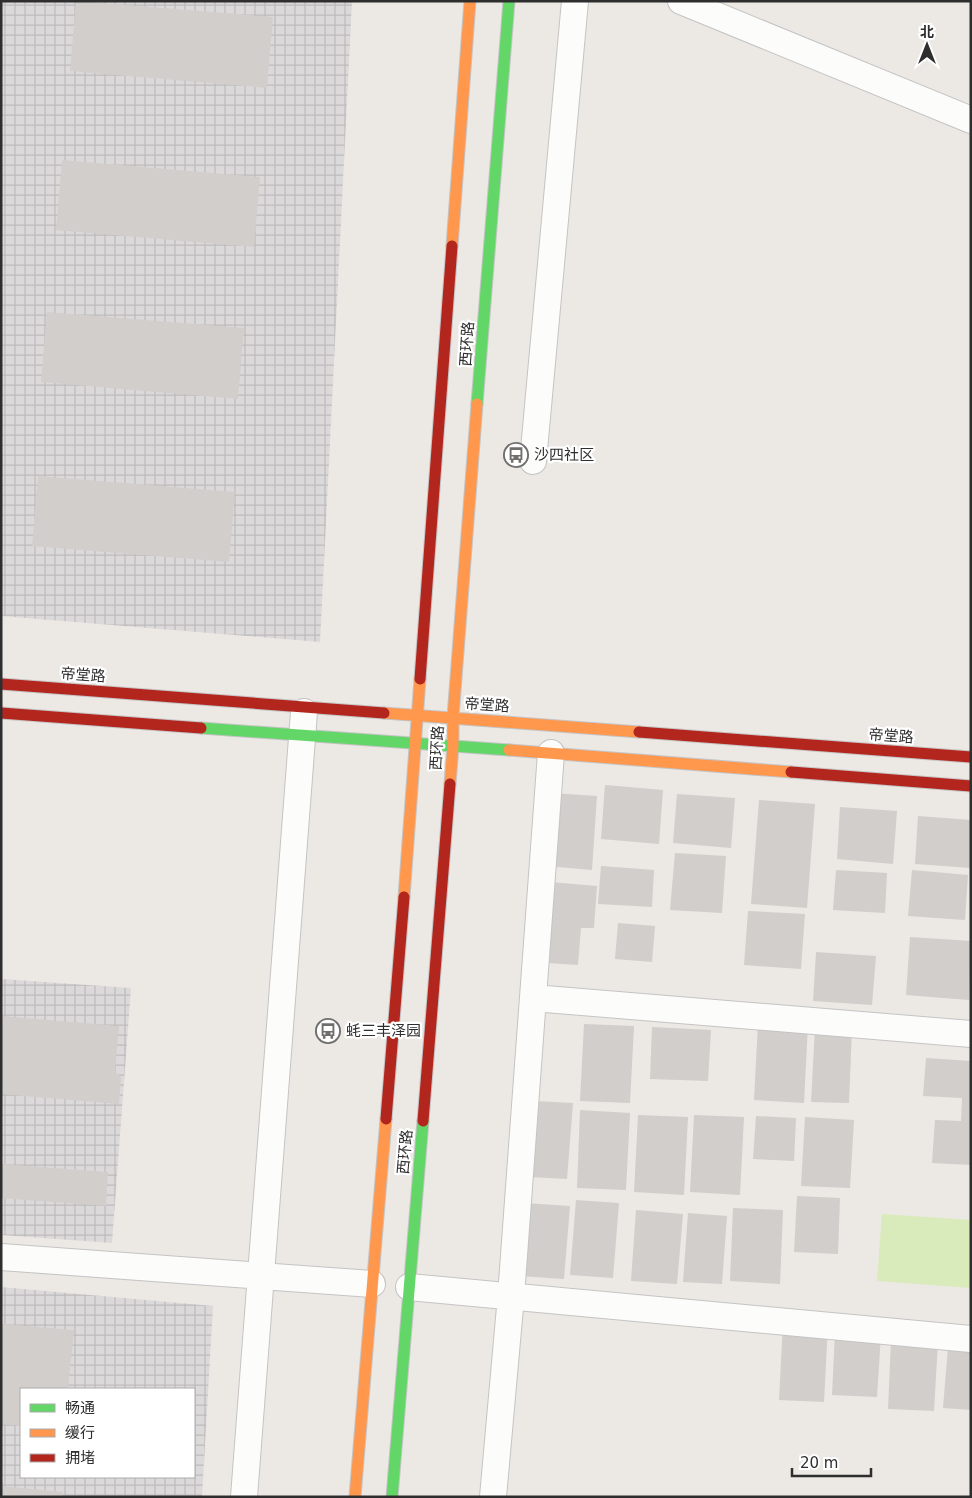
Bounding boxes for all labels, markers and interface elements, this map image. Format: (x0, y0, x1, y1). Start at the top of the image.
north arrow (902, 20, 952, 70)
text: 北 (920, 24, 934, 40)
street label: 西环路 (456, 321, 478, 367)
bus stop icon: 沙四社区 (503, 442, 529, 468)
place label: 沙四社区 (534, 446, 594, 464)
street label: 帝堂路 (60, 664, 106, 686)
street label: 帝堂路 (464, 694, 510, 716)
street label: 西环路 (427, 725, 447, 771)
street label: 帝堂路 (868, 725, 914, 747)
bus stop icon: 蚝三丰泽园 (315, 1018, 341, 1044)
place label: 蚝三丰泽园 (346, 1022, 421, 1040)
street label: 西环路 (394, 1129, 416, 1175)
legend (20, 1388, 195, 1478)
text: 畅通 (65, 1399, 95, 1417)
text: 缓行 (65, 1424, 95, 1442)
scale bar (792, 1446, 871, 1478)
text: 拥堵 (65, 1449, 95, 1467)
text: 20 m (800, 1454, 838, 1472)

